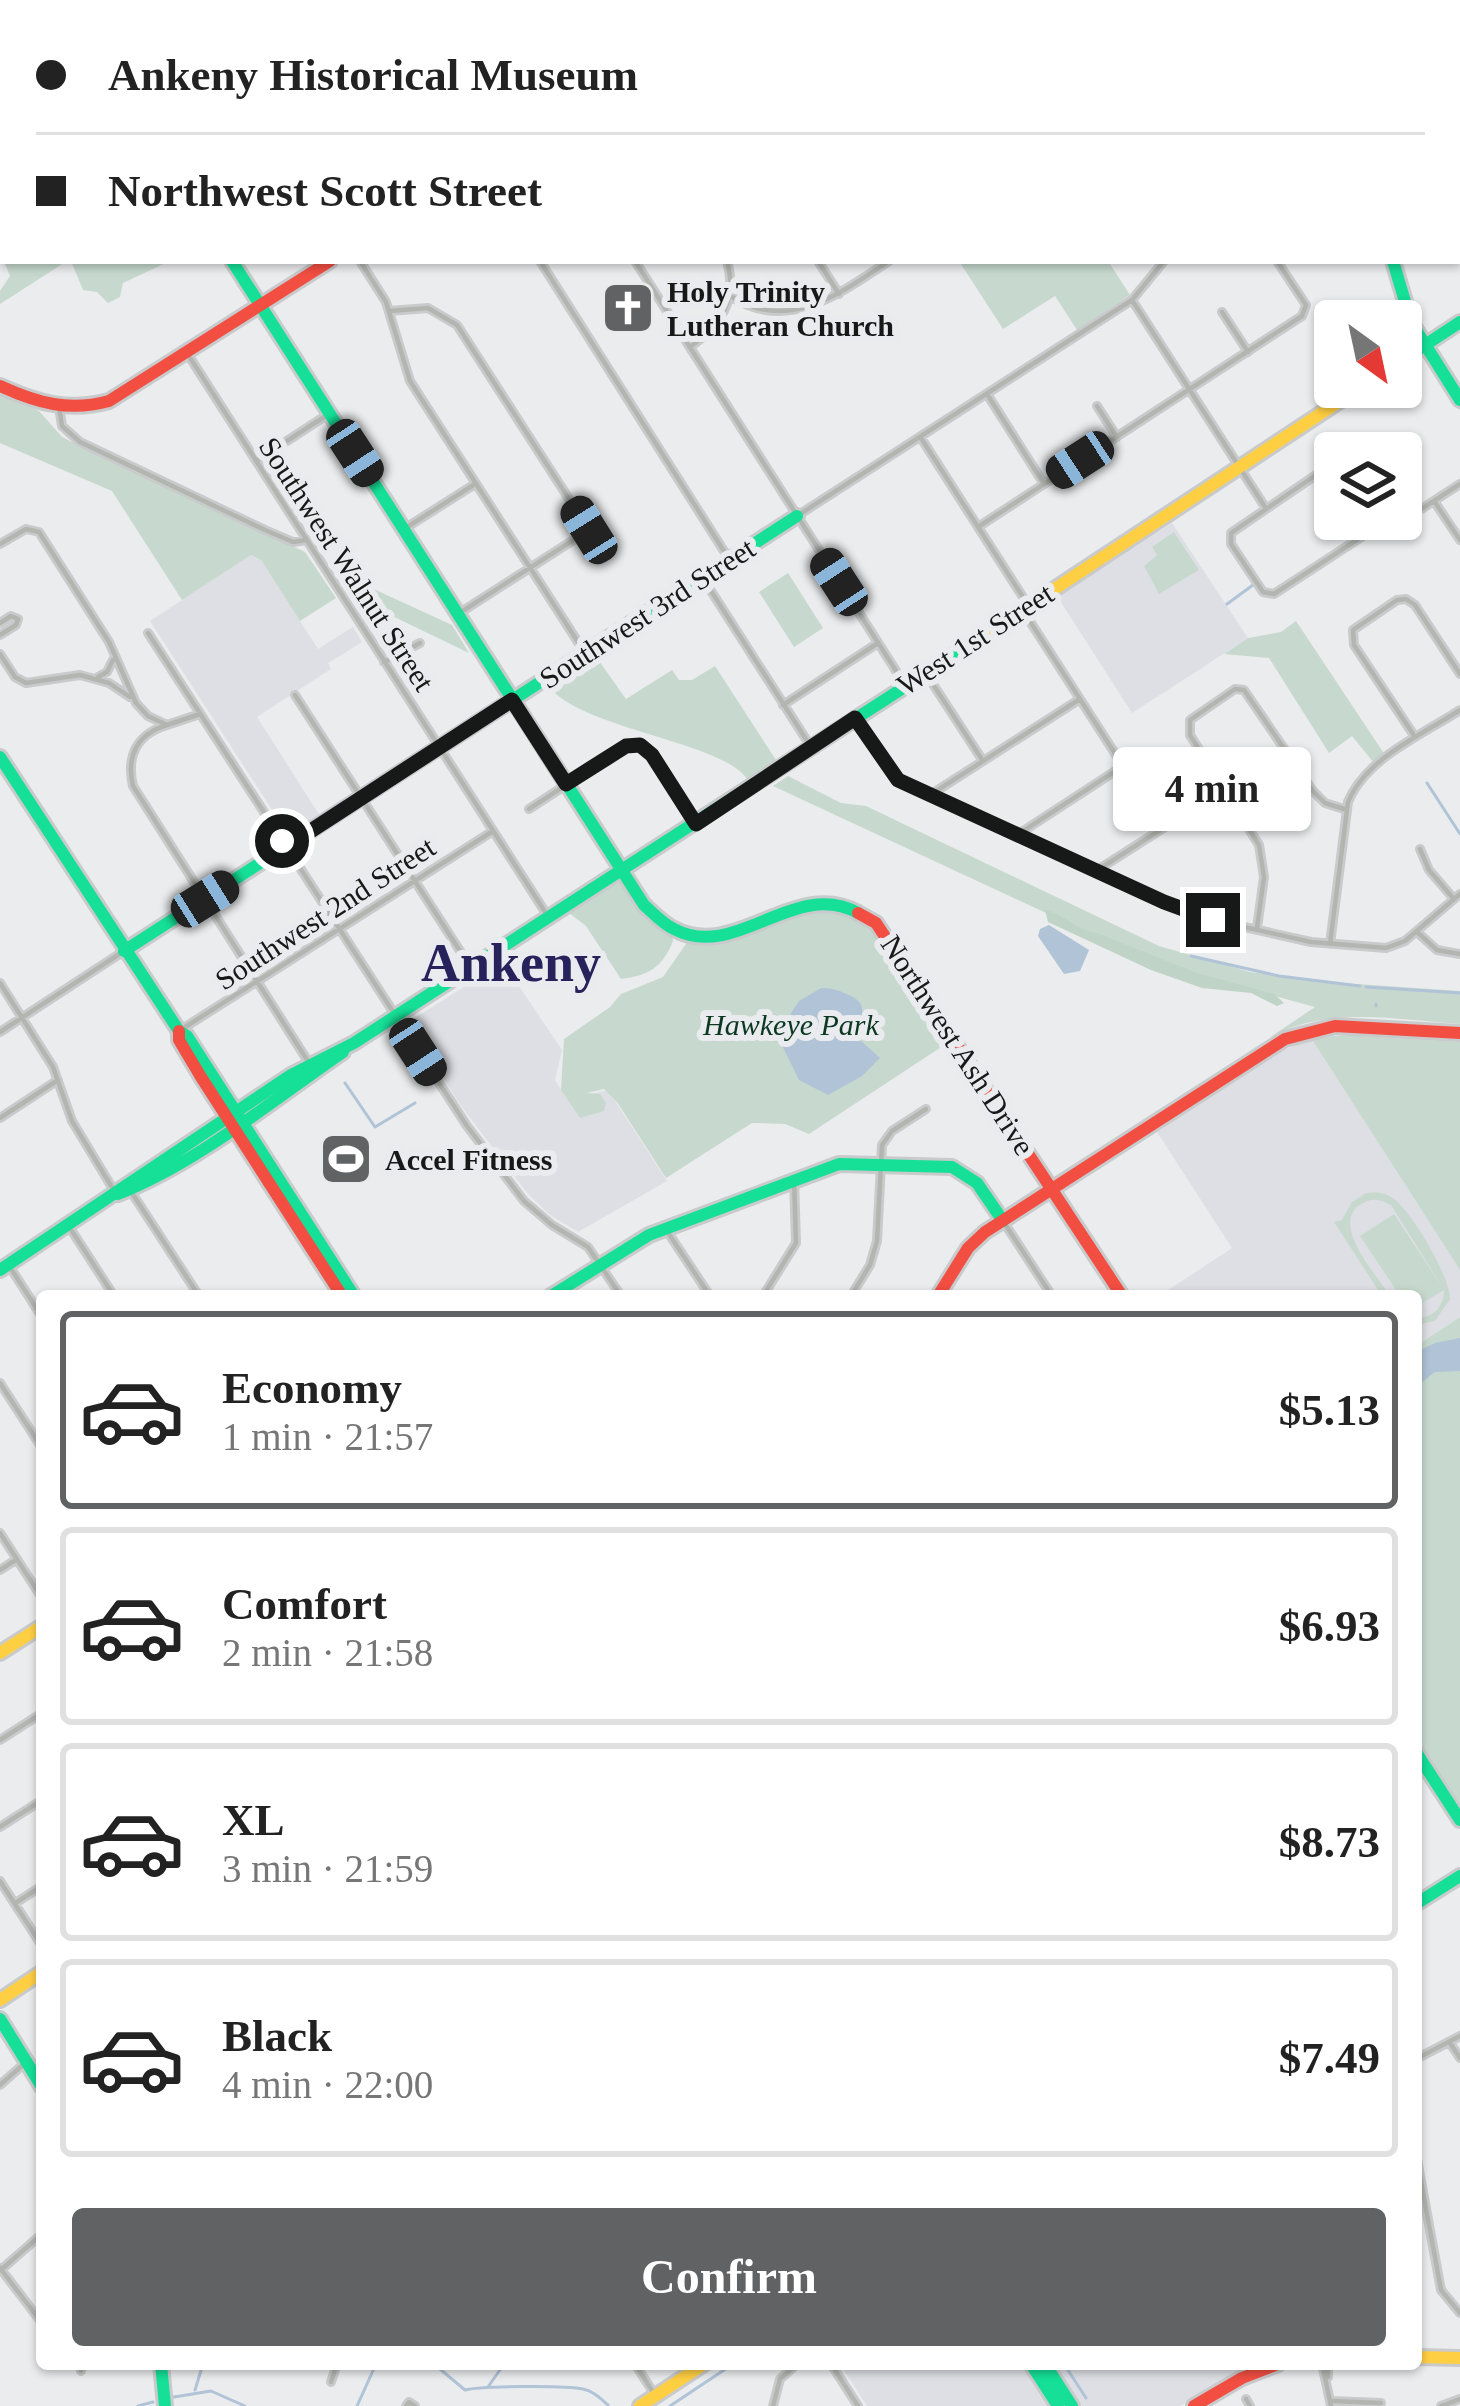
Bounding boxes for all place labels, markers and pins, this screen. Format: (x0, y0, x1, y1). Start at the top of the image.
place label: Holy Trinity Lutheran Church (667, 275, 894, 342)
church icon: Holy Trinity Lutheran Church (600, 280, 656, 336)
sports icon: Accel Fitness (318, 1131, 374, 1187)
place label: Accel Fitness (385, 1143, 552, 1176)

